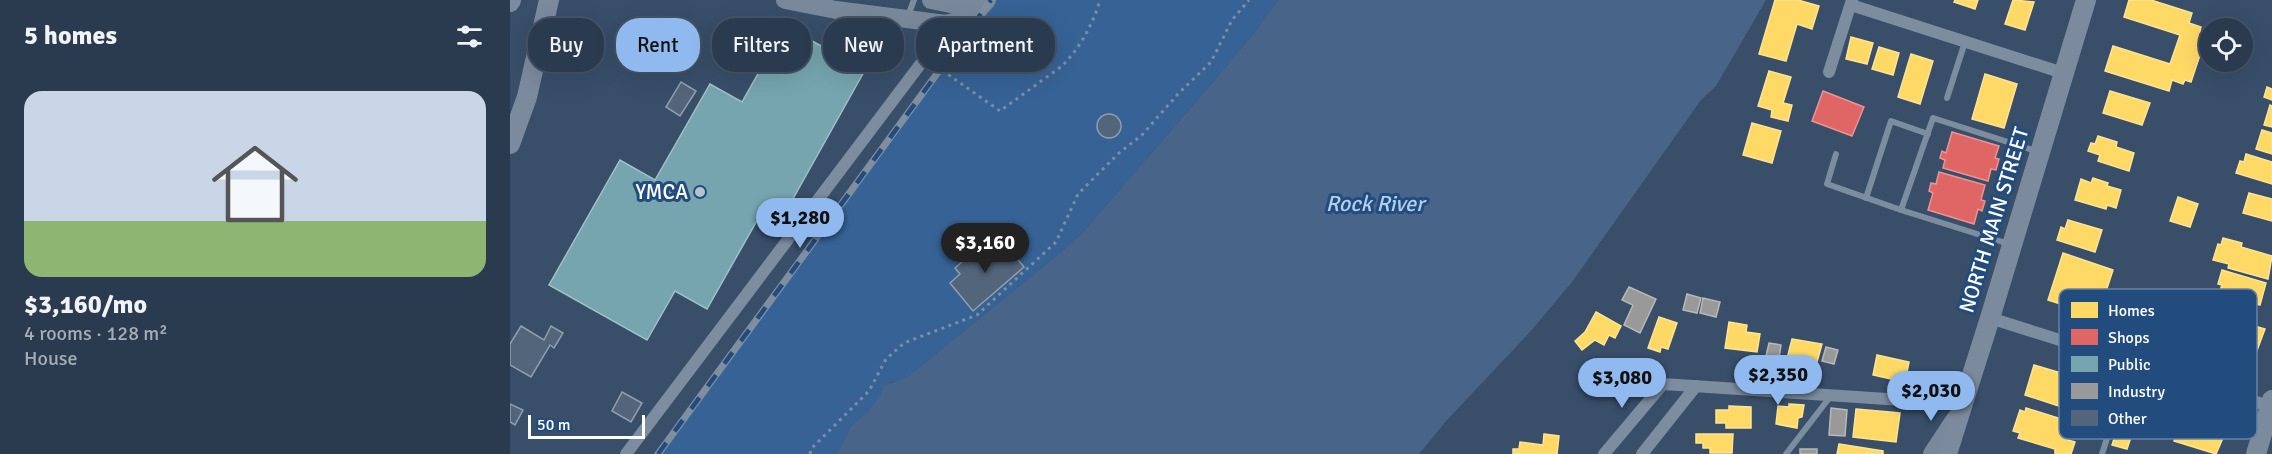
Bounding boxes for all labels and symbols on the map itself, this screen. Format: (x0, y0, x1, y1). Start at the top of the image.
street label: NORTH MAIN STREET (1953, 123, 2035, 316)
place label: YMCA (636, 179, 688, 205)
marker: YMCA (693, 185, 707, 199)
water label: Rock River (1326, 190, 1427, 217)
pin: $1,280 (751, 198, 849, 249)
pin: $3,160 (936, 223, 1034, 274)
legend (2059, 289, 2257, 439)
text: Homes (2108, 301, 2155, 321)
text: Shops (2108, 328, 2149, 348)
pin: $2,350 (1729, 355, 1827, 406)
text: Public (2108, 355, 2151, 375)
pin: $3,080 (1573, 358, 1671, 409)
pin: $2,030 (1882, 371, 1980, 422)
text: Industry (2108, 382, 2166, 402)
text: Other (2108, 409, 2147, 429)
scale bar (528, 412, 645, 440)

